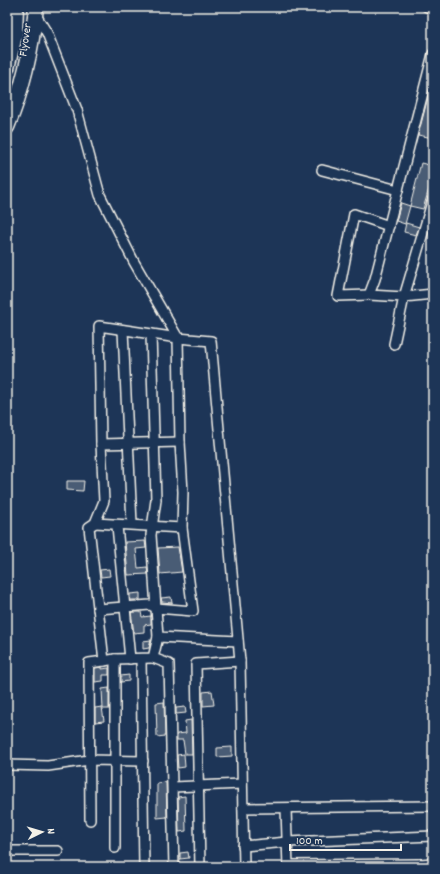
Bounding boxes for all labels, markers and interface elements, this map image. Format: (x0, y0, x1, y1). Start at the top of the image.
street label: Flyover (15, 22, 37, 58)
north arrow (22, 812, 62, 852)
scale bar (290, 826, 401, 852)
text: N (42, 828, 58, 835)
text: 100 m (296, 833, 323, 850)

